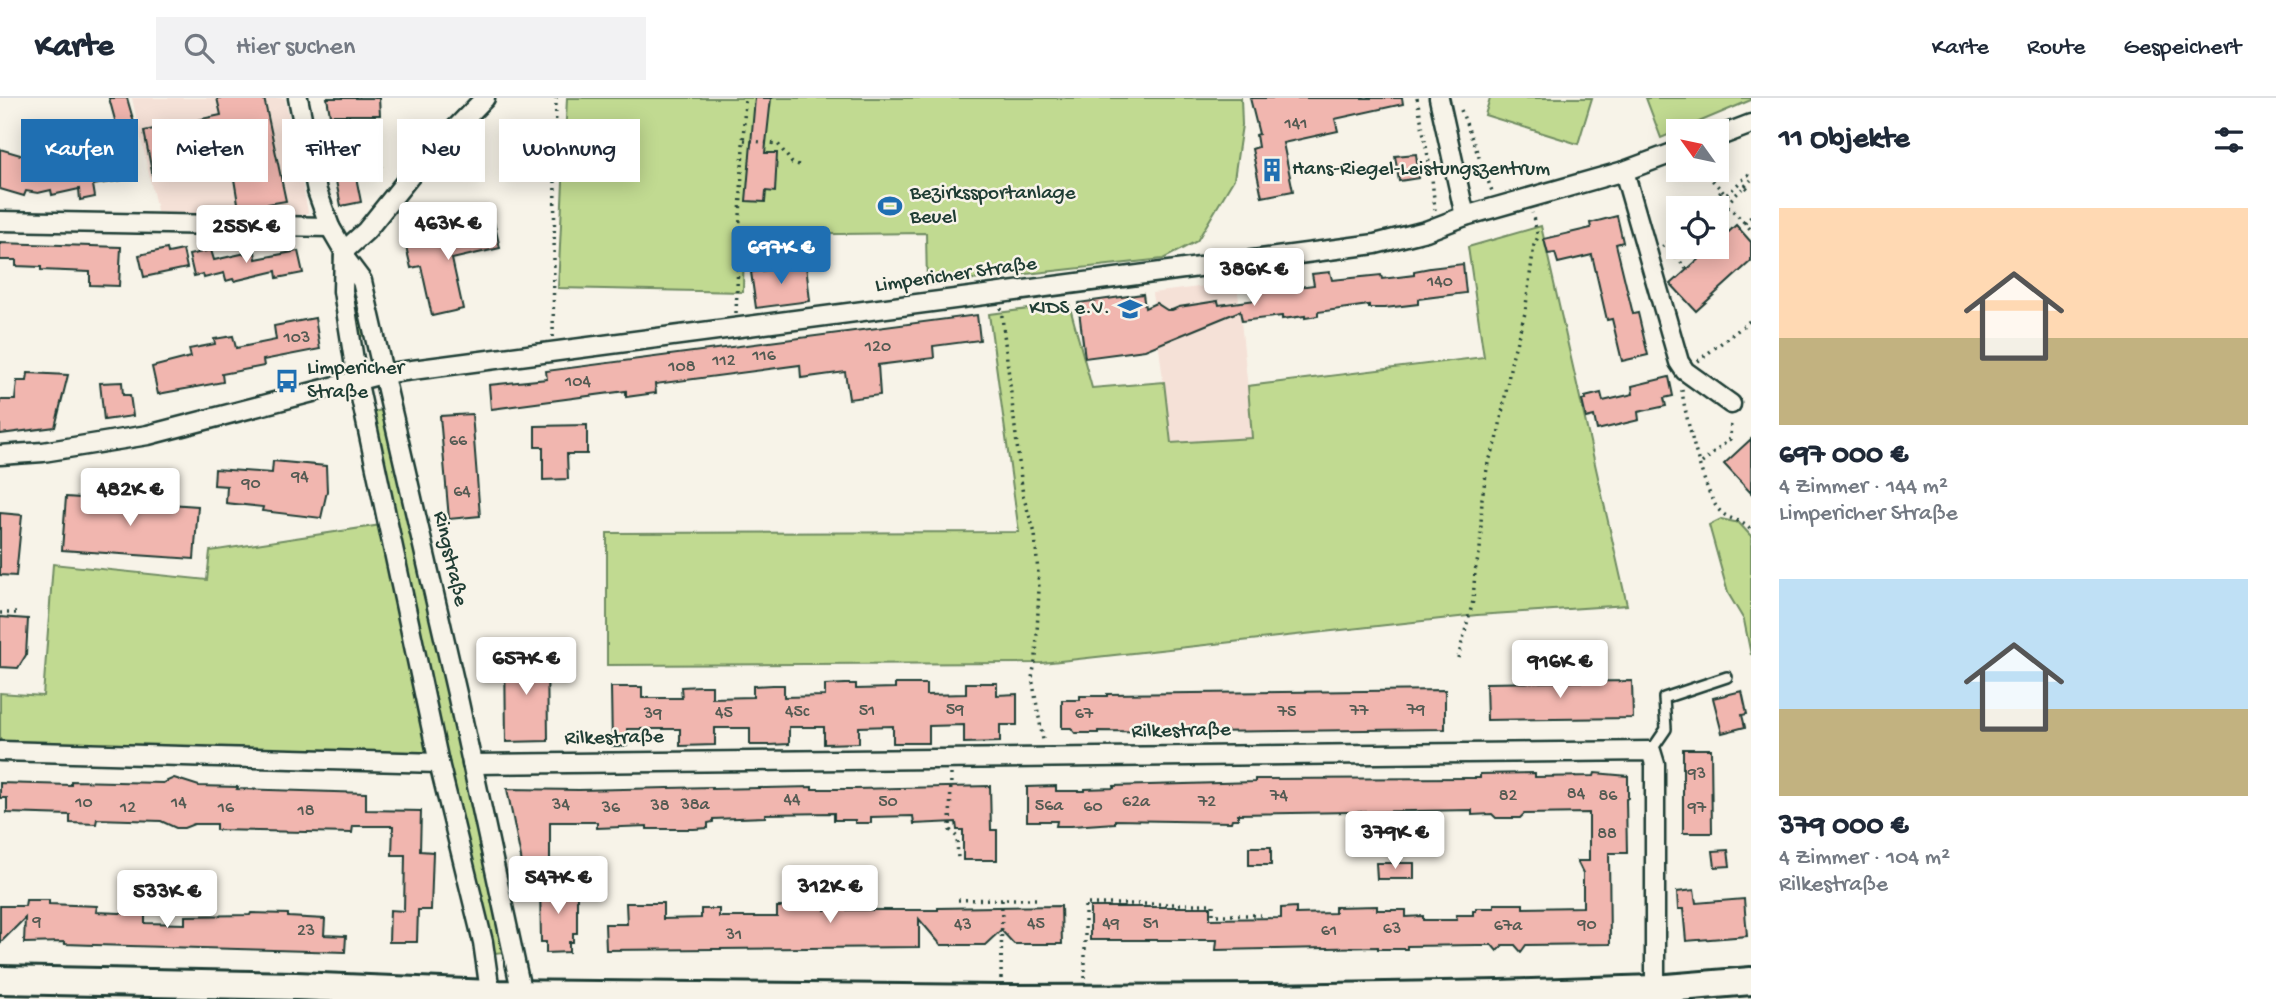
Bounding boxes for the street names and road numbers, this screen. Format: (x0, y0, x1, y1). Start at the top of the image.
street label: Limpericher Straße (874, 252, 1040, 300)
street label: Ringstraße (426, 509, 472, 610)
street label: Rilkestraße (1131, 719, 1232, 745)
street label: Rilkestraße (564, 726, 665, 752)

